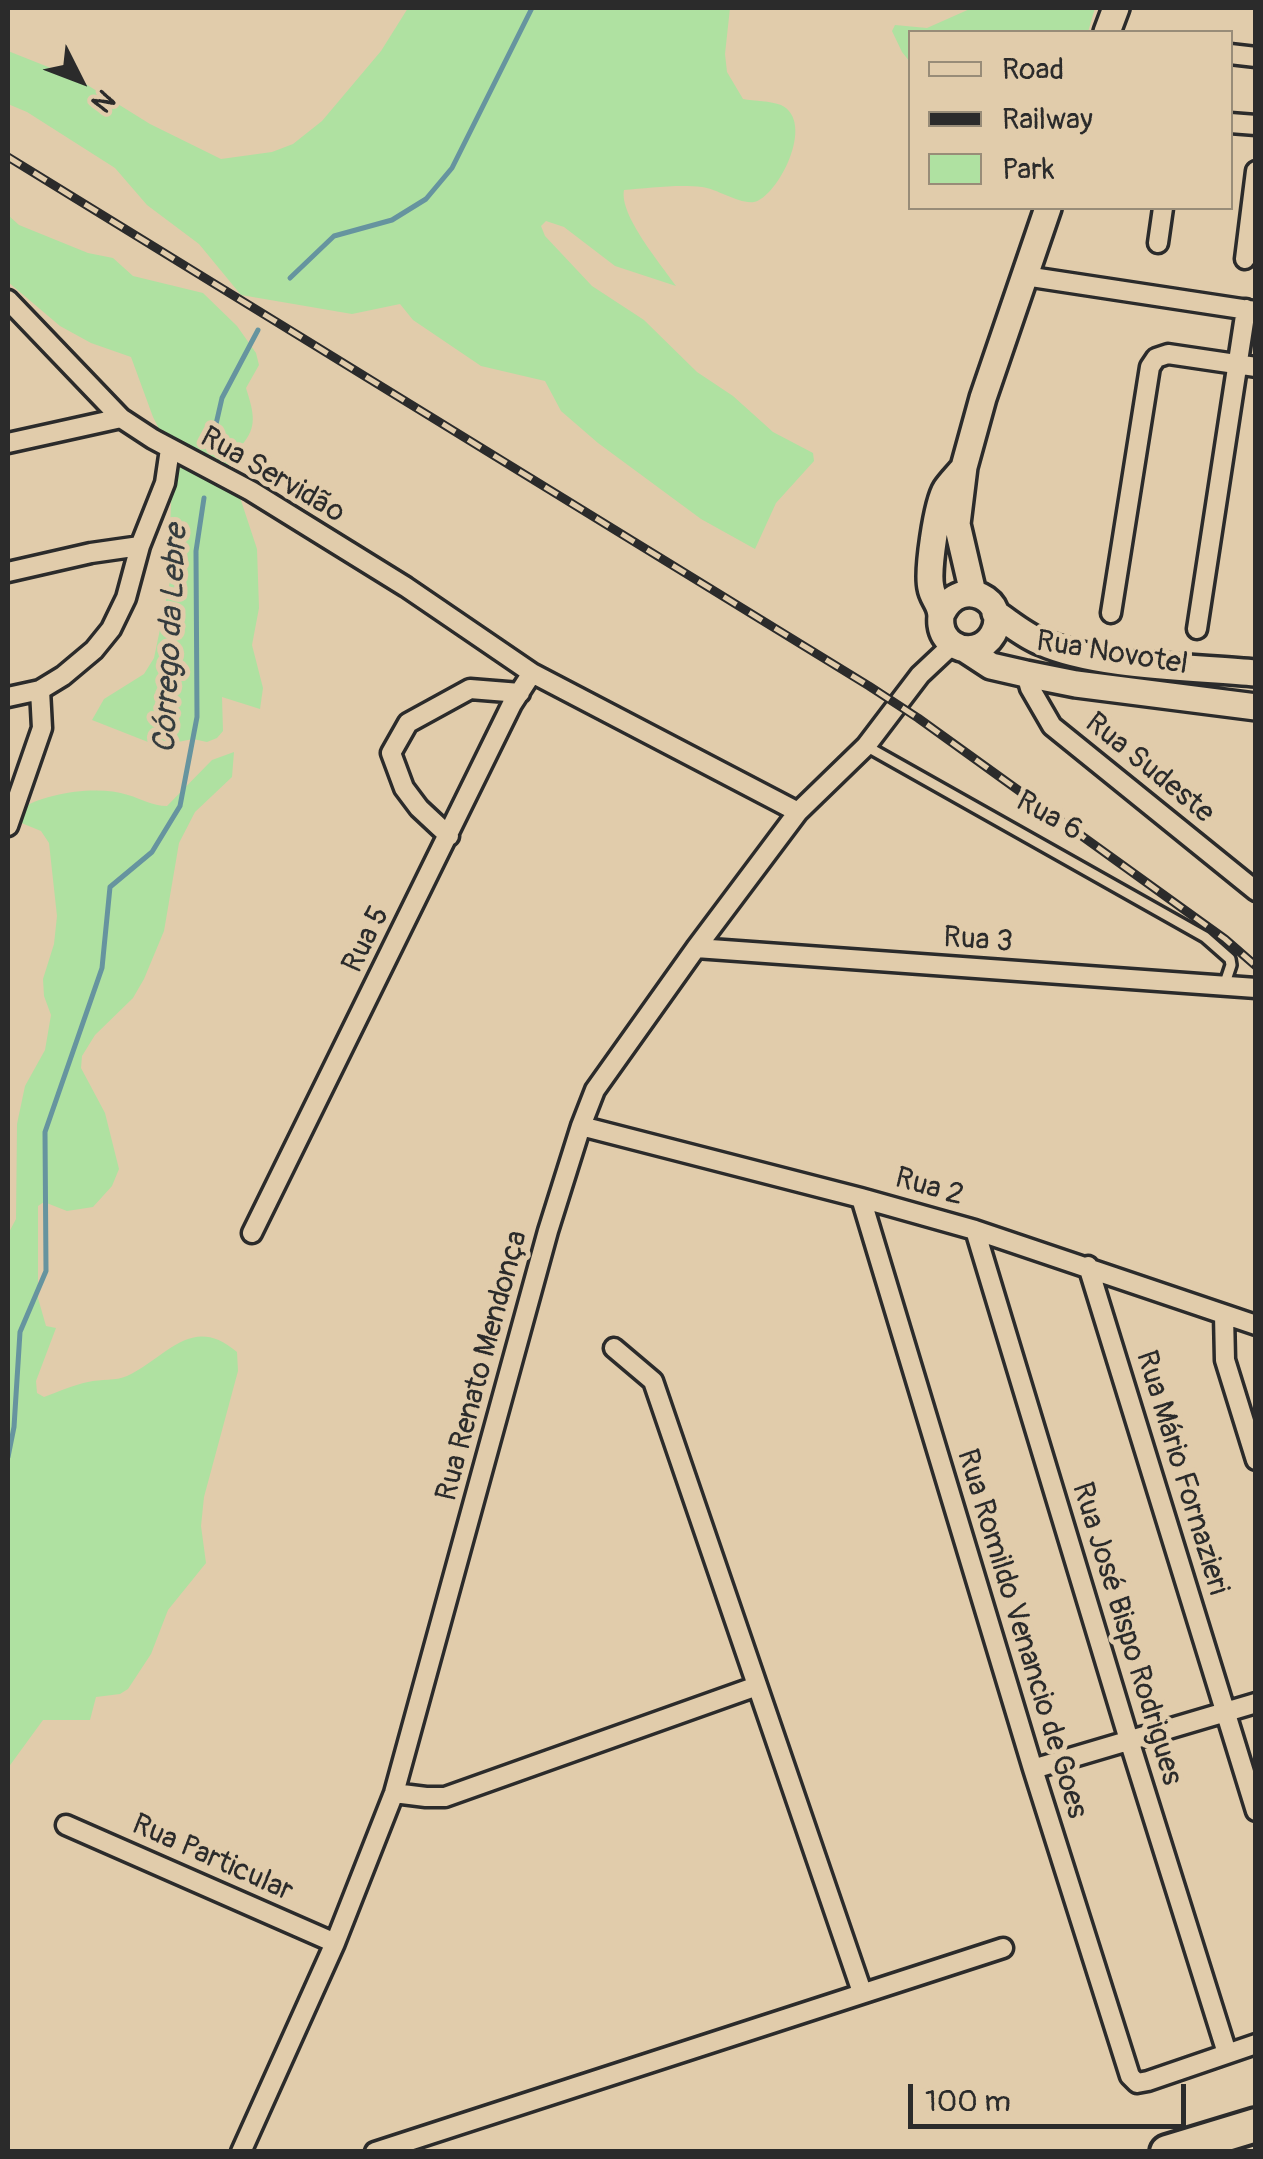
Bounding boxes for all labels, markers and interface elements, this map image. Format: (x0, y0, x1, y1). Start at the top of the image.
north arrow (30, 30, 130, 130)
legend (908, 30, 1233, 210)
text: Road (1002, 51, 1064, 88)
text: N (83, 82, 122, 119)
text: Railway (1002, 101, 1093, 138)
text: Park (1002, 151, 1055, 188)
street label: Rua Servidão (193, 420, 351, 532)
water label: Córrego da Lebre (147, 524, 197, 754)
street label: Rua Novotel (1034, 624, 1190, 684)
street label: Rua Sudeste (1077, 706, 1221, 832)
street label: Rua 6 (1009, 784, 1089, 850)
street label: Rua 5 (336, 901, 398, 979)
street label: Rua 3 (942, 921, 1014, 961)
street label: Rua 2 (891, 1161, 967, 1215)
street label: Rua Renato Mendonça (430, 1227, 536, 1505)
street label: Rua Mário Fornazieri (1127, 1347, 1235, 1599)
street label: Rua Romildo Venancio de Goes (948, 1445, 1094, 1823)
street label: Rua José Bispo Rodrigues (1063, 1478, 1189, 1790)
street label: Rua Particular (126, 1807, 298, 1911)
scale bar (913, 2064, 1190, 2126)
text: 100 m (925, 2083, 1011, 2120)

